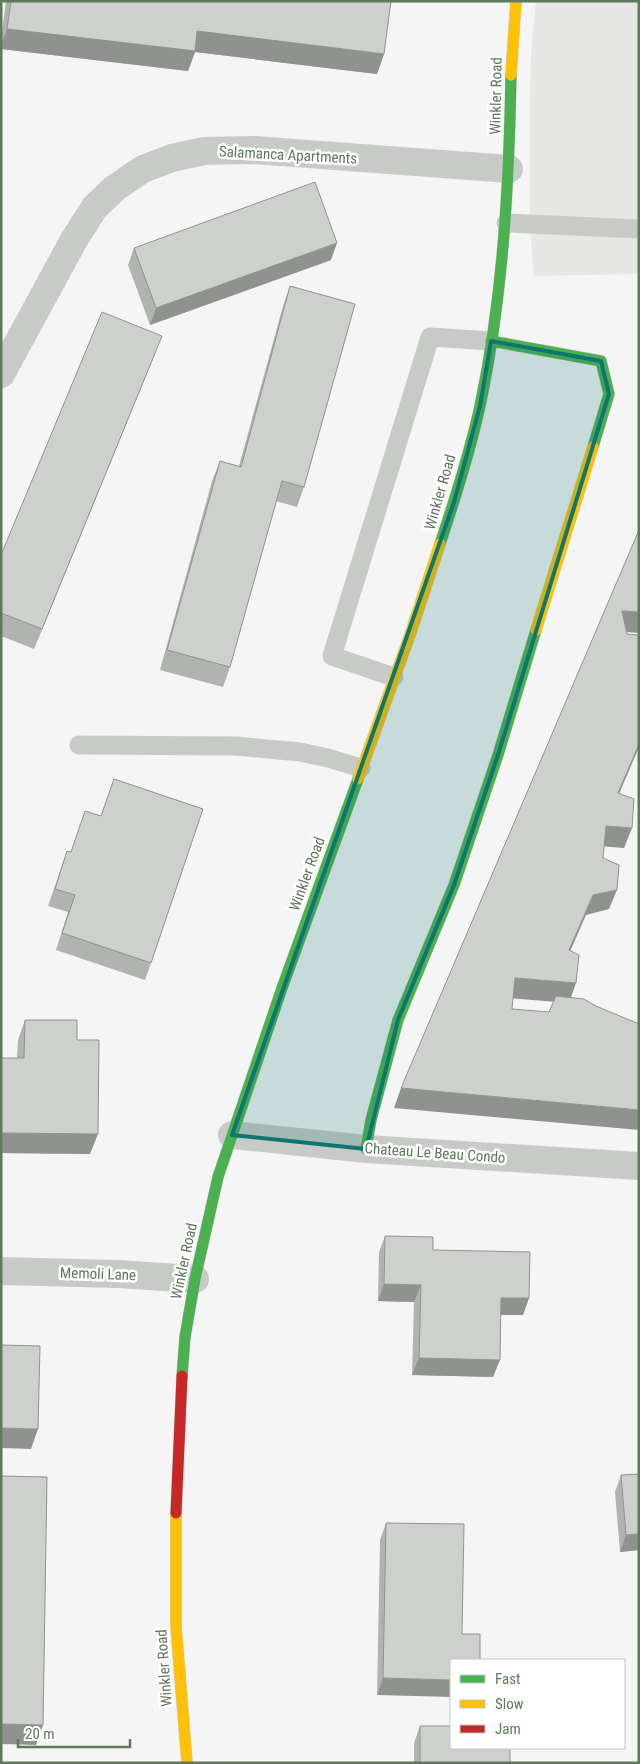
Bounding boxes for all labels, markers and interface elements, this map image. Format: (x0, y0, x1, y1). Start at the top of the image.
street label: Winkler Road (486, 57, 506, 135)
street label: Salamanca Apartments (218, 142, 358, 168)
street label: Winkler Road (421, 452, 459, 532)
street label: Winkler Road (285, 835, 329, 913)
street label: Chateau Le Beau Condo (364, 1139, 506, 1167)
street label: Winkler Road (167, 1221, 201, 1301)
street label: Memoli Lane (60, 1264, 136, 1284)
street label: Winkler Road (152, 1629, 176, 1707)
legend (450, 1659, 625, 1749)
text: Fast (495, 1670, 520, 1688)
text: Slow (495, 1695, 524, 1713)
scale bar (18, 1716, 130, 1748)
text: Jam (495, 1720, 521, 1738)
text: 20 m (25, 1725, 55, 1743)

